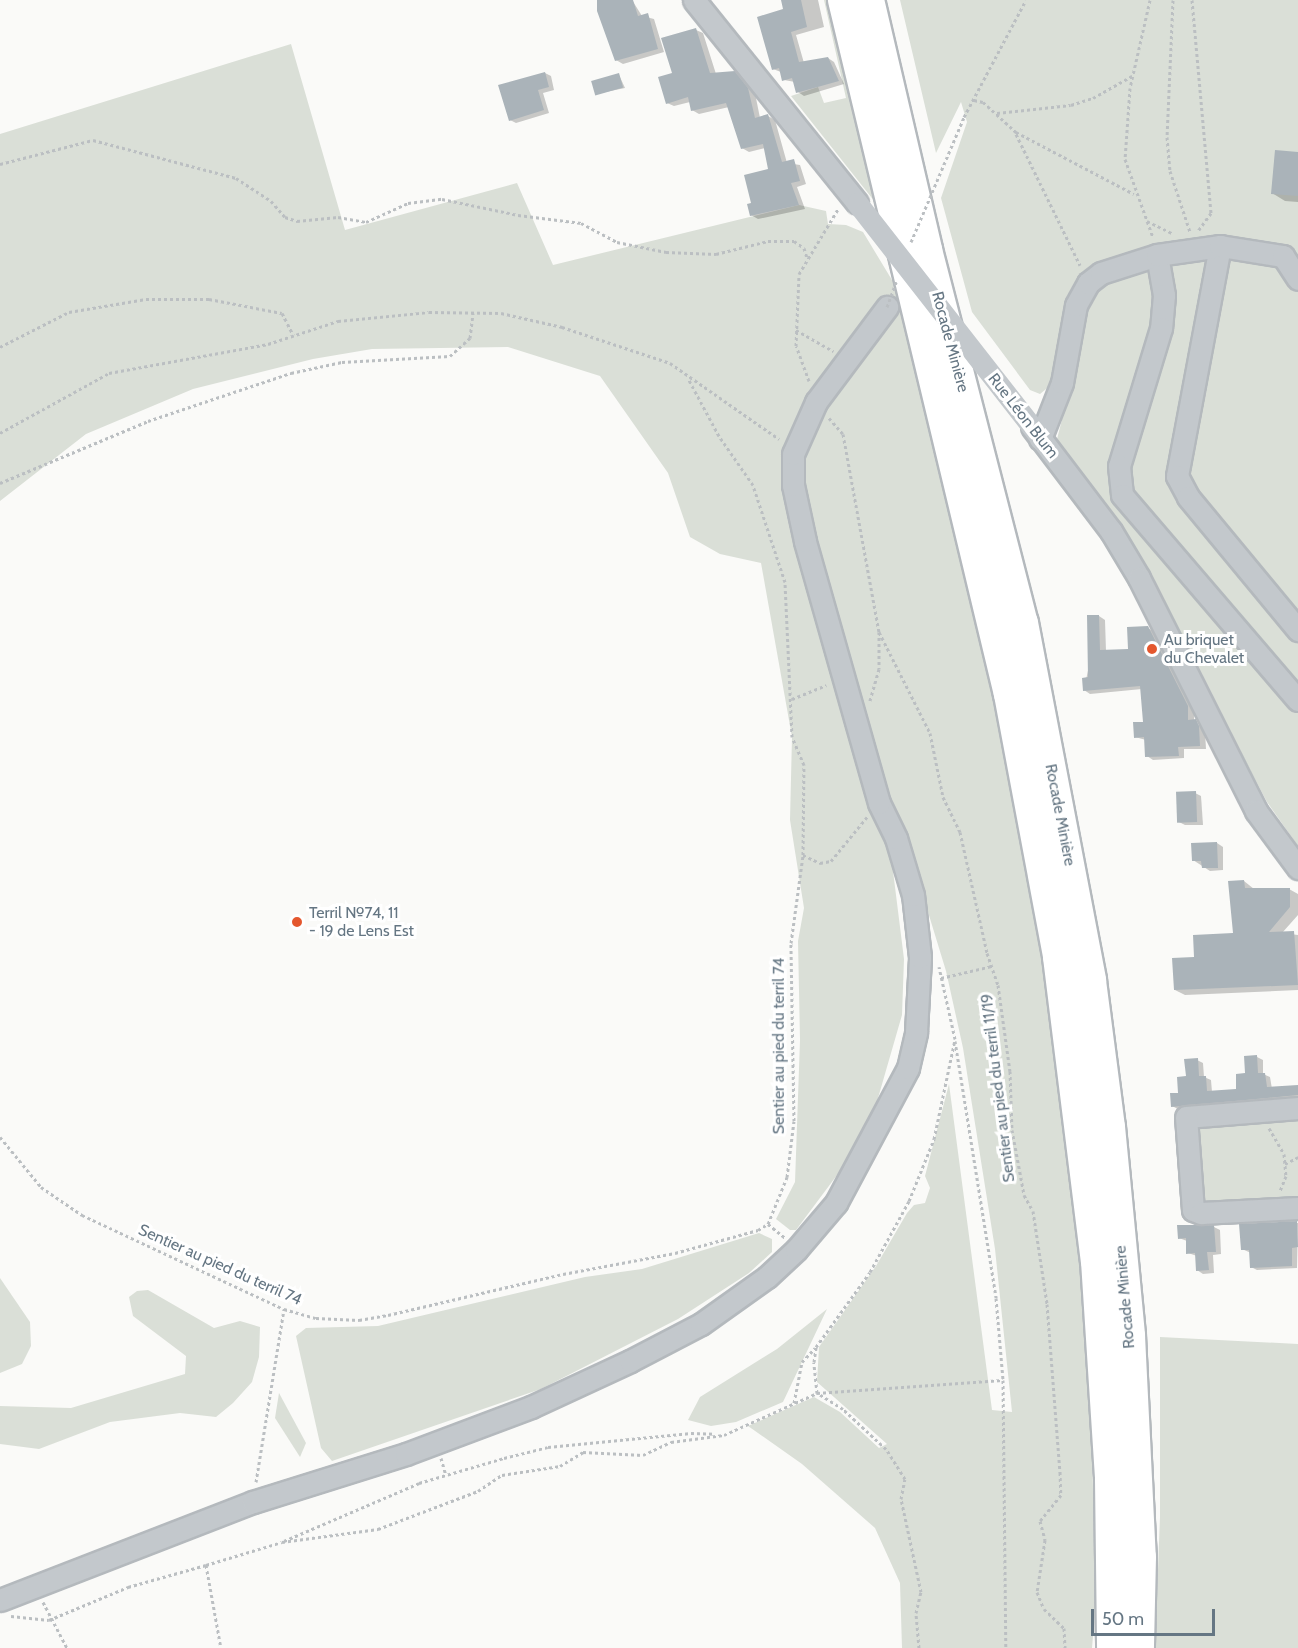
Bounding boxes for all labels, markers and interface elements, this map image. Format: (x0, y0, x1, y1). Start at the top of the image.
street label: Rocade Minière (927, 290, 973, 394)
street label: Rue Léon Blum (984, 370, 1062, 462)
place label: Au briquet du Chevalet (1164, 630, 1244, 668)
marker: Au briquet du Chevalet (1145, 642, 1159, 656)
street label: Rocade Minière (1041, 762, 1079, 868)
place label: Terril №74, 11 - 19 de Lens Est (309, 903, 414, 941)
marker: Terril №74, 11 - 19 de Lens Est (290, 915, 304, 929)
street label: Sentier au pied du terril 74 (769, 958, 789, 1134)
street label: Sentier au pied du terril 11/19 (977, 993, 1019, 1183)
street label: Sentier au pied du terril 74 (135, 1220, 305, 1310)
street label: Rocade Minière (1111, 1245, 1139, 1349)
scale bar (1094, 1597, 1218, 1635)
text: 50 m (1102, 1608, 1144, 1630)

